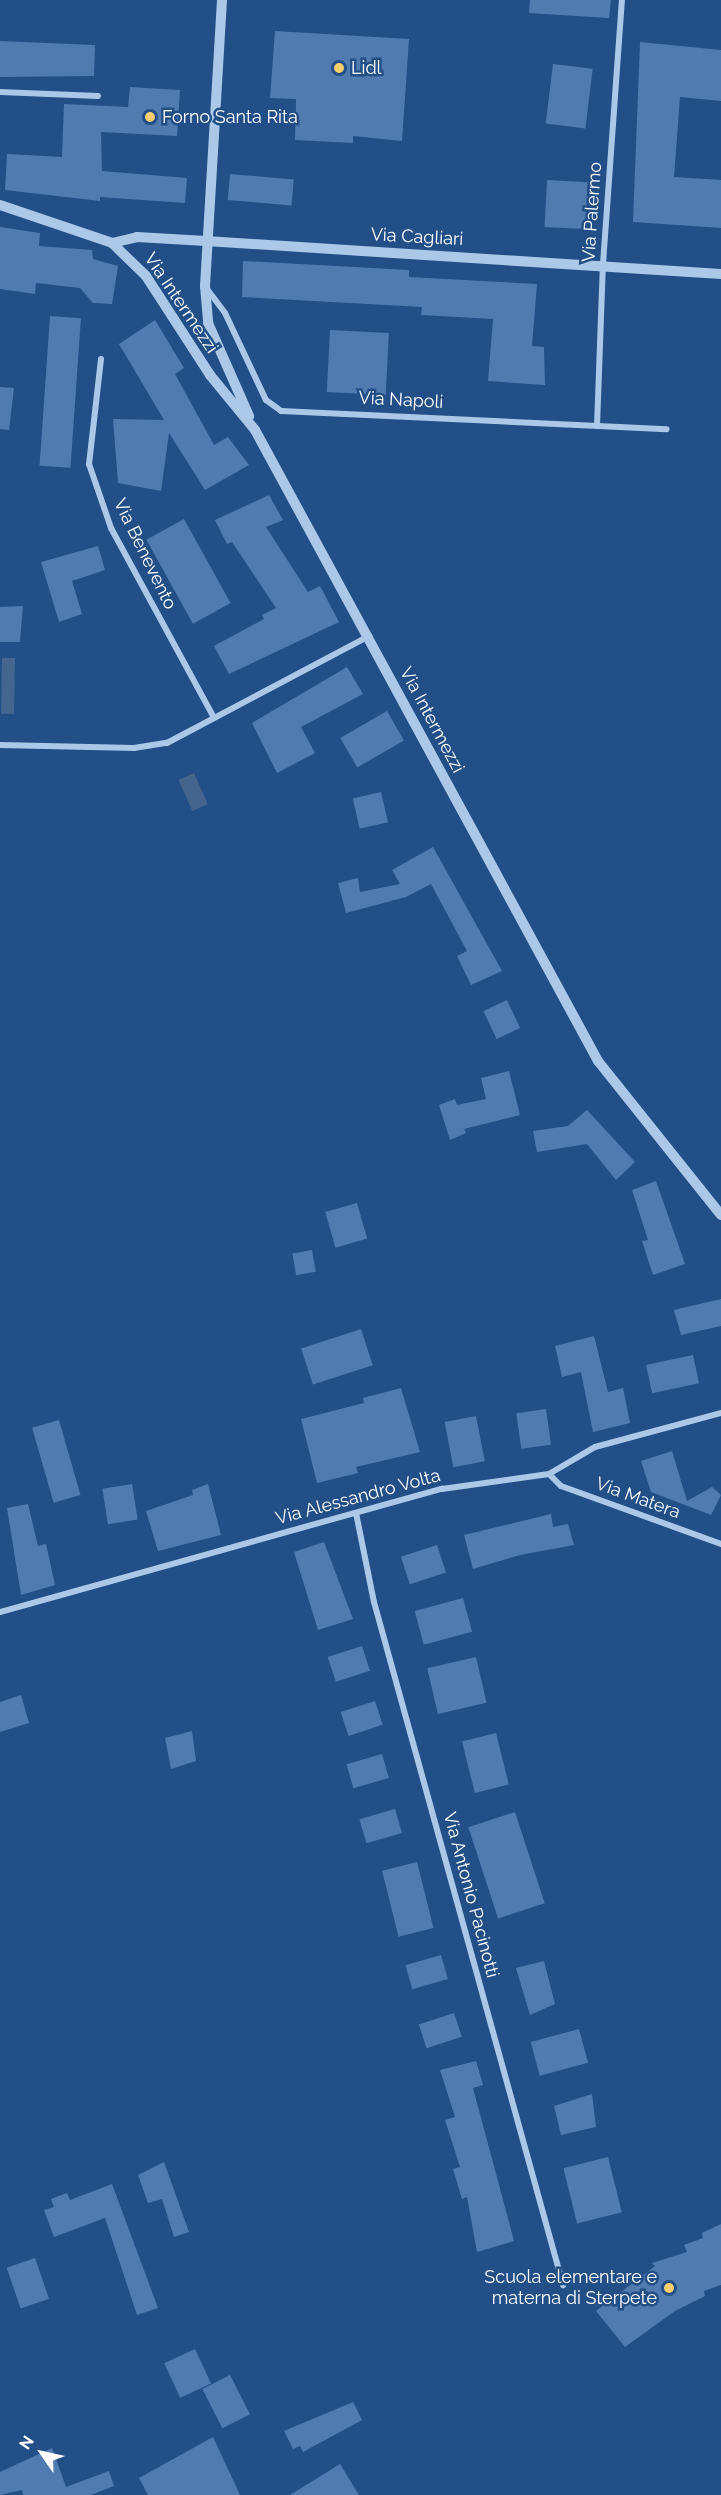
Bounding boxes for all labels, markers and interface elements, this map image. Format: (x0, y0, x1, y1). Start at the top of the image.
place label: Lidl (351, 57, 382, 79)
marker: Lidl (332, 61, 346, 75)
place label: Forno Santa Rita (162, 106, 298, 128)
marker: Forno Santa Rita (143, 110, 157, 124)
street label: Via Palermo (578, 161, 606, 263)
street label: Via Cagliari (370, 224, 464, 250)
street label: Via Intermezzi (139, 249, 223, 357)
street label: Via Napoli (358, 387, 444, 413)
street label: Via Benevento (109, 495, 181, 613)
street label: Via Intermezzi (395, 663, 469, 777)
street label: Via Alessandro Volta (273, 1464, 443, 1530)
street label: Via Matera (593, 1473, 683, 1523)
street label: Via Antonio Pacinotti (438, 1810, 504, 1980)
place label: Scuola elementare e materna di Sterpete (484, 2267, 657, 2310)
marker: Scuola elementare e materna di Sterpete (662, 2281, 676, 2295)
north arrow (12, 2423, 72, 2483)
text: N (15, 2432, 38, 2453)

